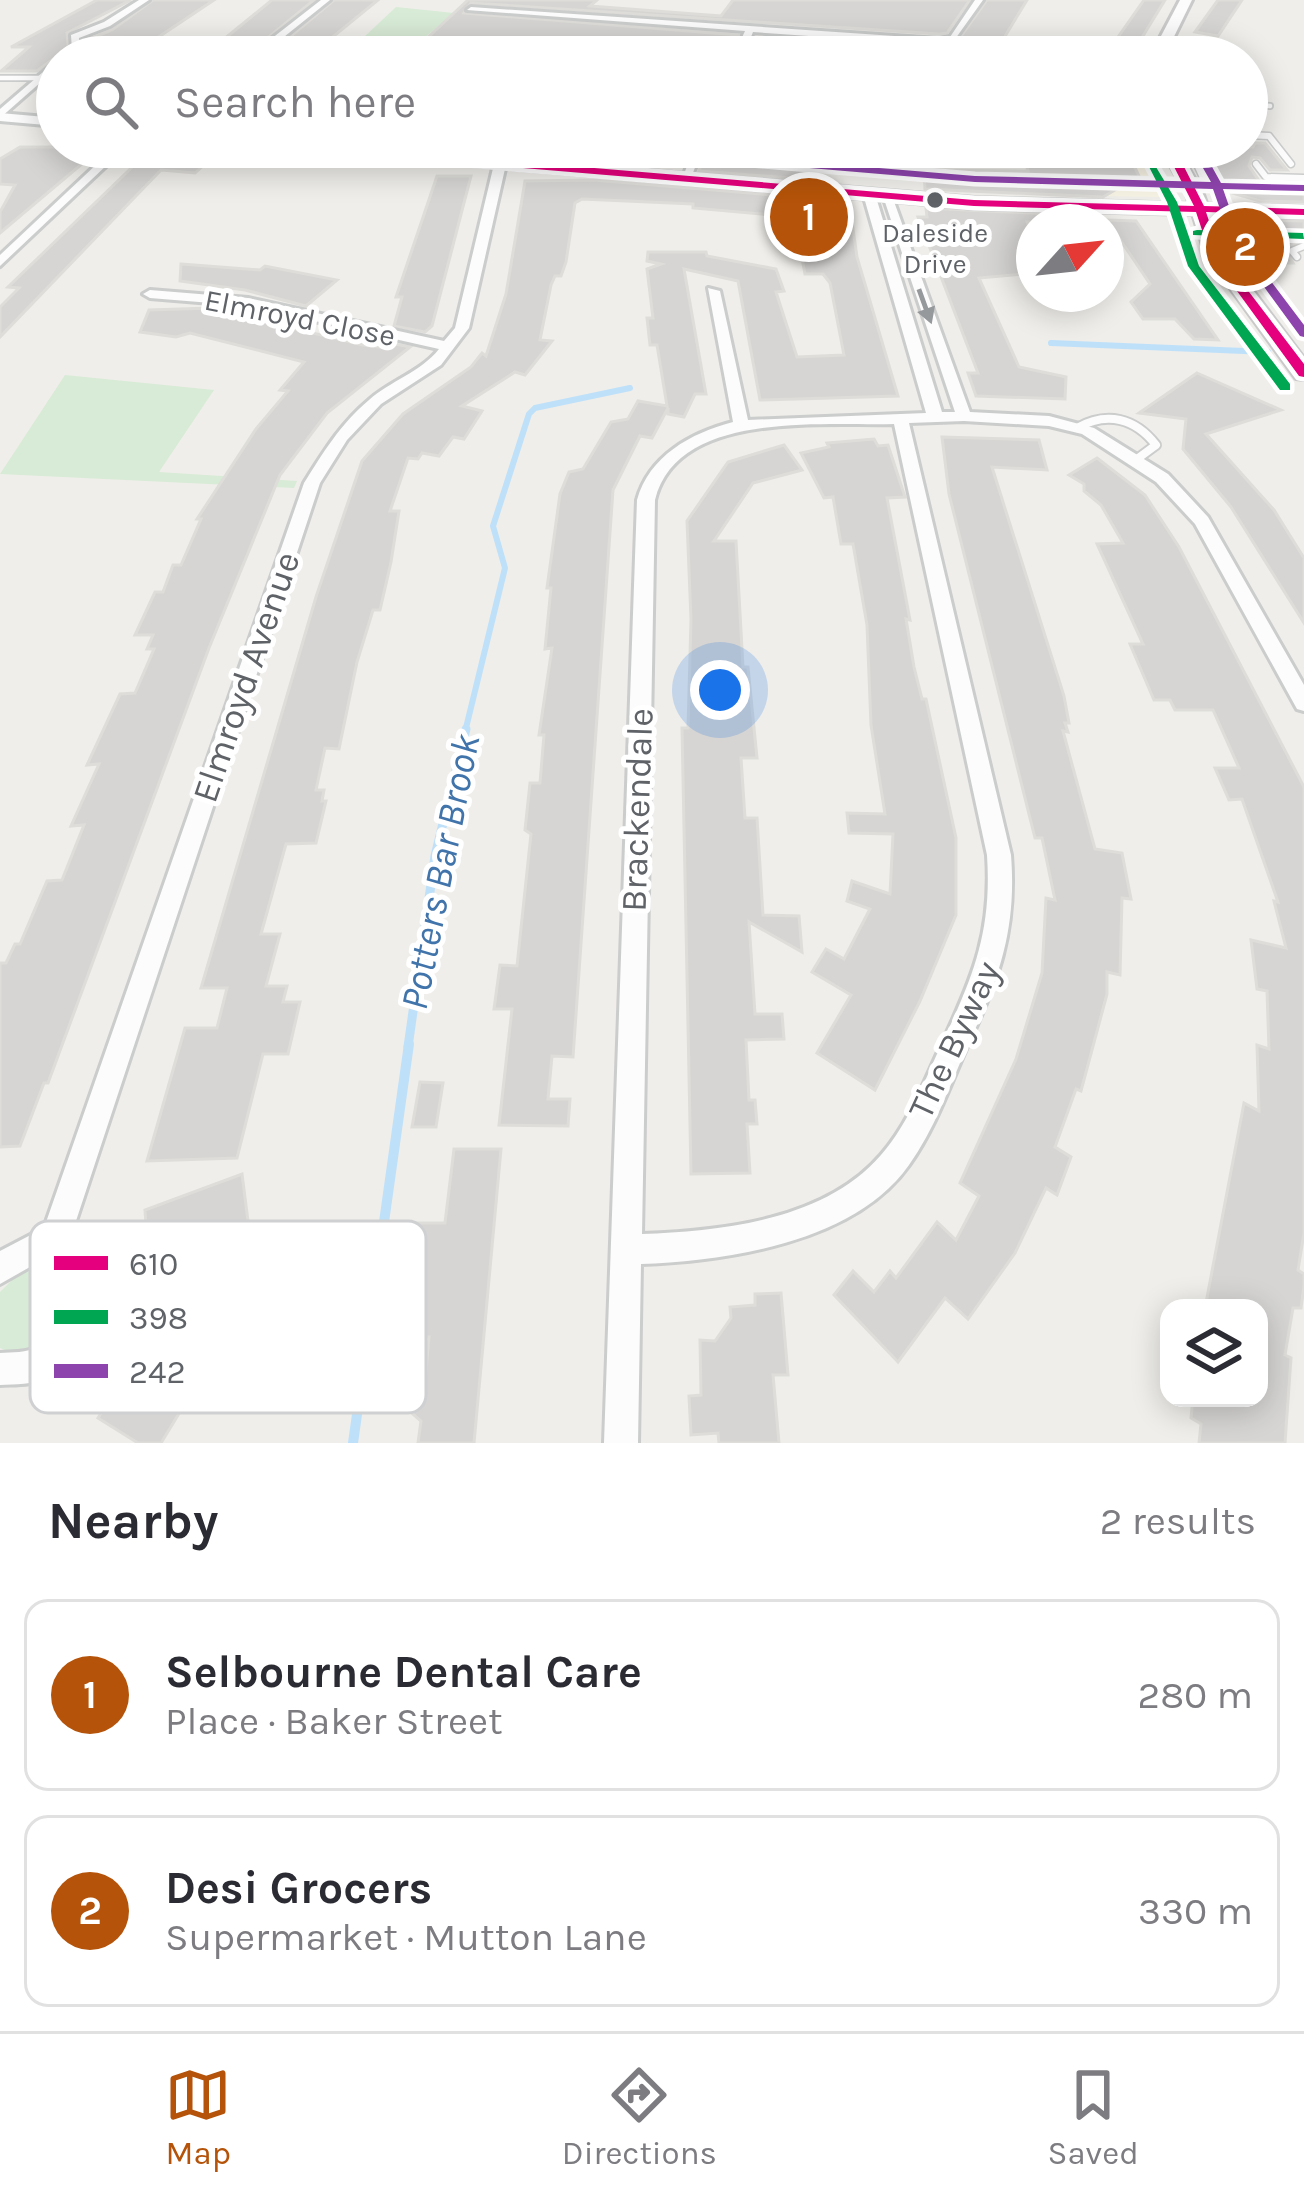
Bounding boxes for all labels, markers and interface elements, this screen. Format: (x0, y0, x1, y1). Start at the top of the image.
search box (36, 36, 1268, 168)
icon: search (78, 69, 144, 135)
text: Search here (174, 76, 416, 128)
pin: 1 (770, 172, 848, 262)
marker: Daleside Drive (924, 189, 946, 211)
pin: 2 (1206, 202, 1284, 292)
north arrow (1016, 204, 1124, 312)
place label: Daleside Drive (882, 217, 988, 280)
street label: Elmroyd Close (201, 282, 399, 354)
one-way arrow (917, 288, 935, 324)
street label: Elmroyd Avenue (184, 546, 308, 808)
your location (690, 660, 750, 720)
street label: Brackendale (612, 707, 662, 913)
water label: Potters Bar Brook (391, 729, 489, 1014)
street label: The Byway (899, 955, 1009, 1125)
legend (30, 1221, 426, 1413)
text: 610 (129, 1245, 178, 1283)
text: 398 (129, 1299, 188, 1337)
map controls (1160, 1299, 1268, 1407)
button: layers (1160, 1299, 1268, 1407)
text: 242 (129, 1353, 186, 1391)
text: Nearby (48, 1491, 218, 1551)
text: 2 results (1100, 1498, 1256, 1544)
text: Selbourne Dental Care (165, 1646, 642, 1698)
text: 1 (83, 1672, 97, 1718)
text: 280 m (1138, 1672, 1253, 1718)
text: Place · Baker Street (165, 1698, 503, 1744)
text: Desi Grocers (165, 1862, 432, 1914)
text: 2 (78, 1888, 102, 1934)
text: 330 m (1138, 1888, 1253, 1934)
text: Supermarket · Mutton Lane (165, 1914, 647, 1960)
tab: Map (165, 2062, 231, 2172)
tab: Directions (562, 2062, 717, 2172)
tab: Saved (1048, 2062, 1139, 2172)

